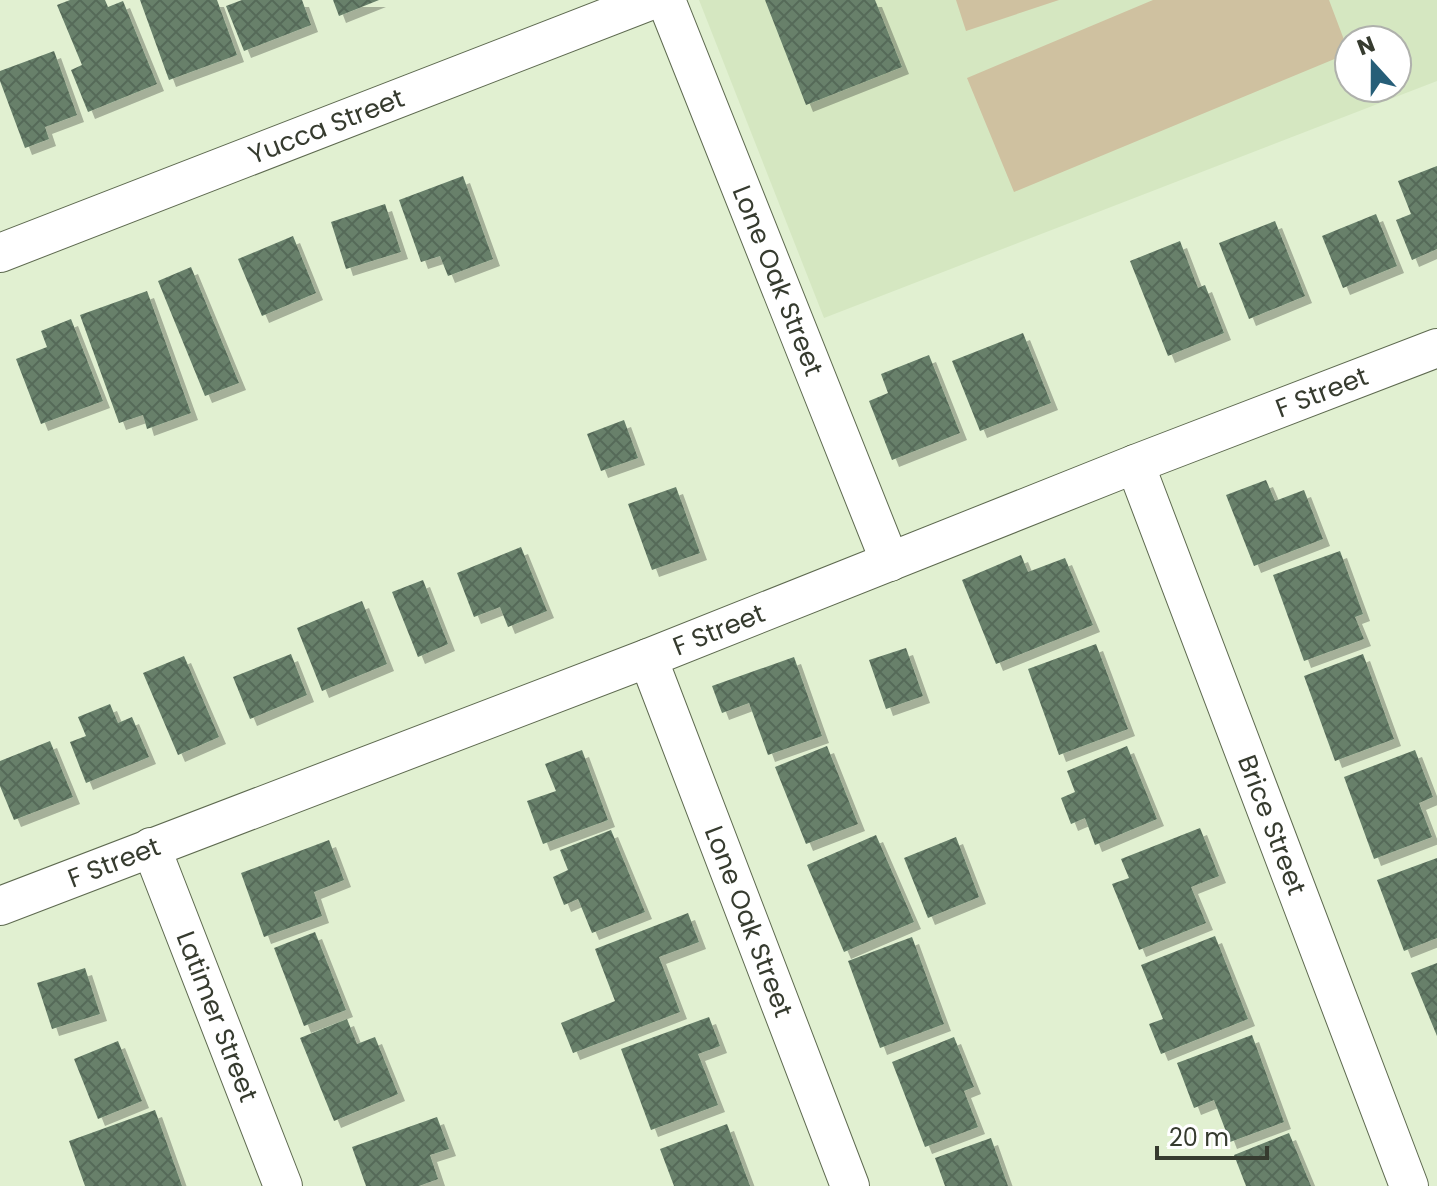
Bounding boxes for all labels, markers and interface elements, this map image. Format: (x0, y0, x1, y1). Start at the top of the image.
north arrow (1333, 24, 1413, 104)
text: N (1353, 28, 1379, 63)
street label: Yucca Street (243, 80, 409, 173)
street label: Lone Oak Street (724, 180, 832, 381)
street label: F Street (1270, 358, 1373, 426)
street label: F Street (667, 595, 770, 664)
street label: Brice Street (1229, 750, 1315, 900)
street label: Lone Oak Street (696, 821, 802, 1022)
street label: F Street (63, 828, 165, 896)
street label: Latimer Street (168, 926, 267, 1107)
scale bar (1157, 1110, 1267, 1160)
text: 20 m (1169, 1121, 1229, 1154)

